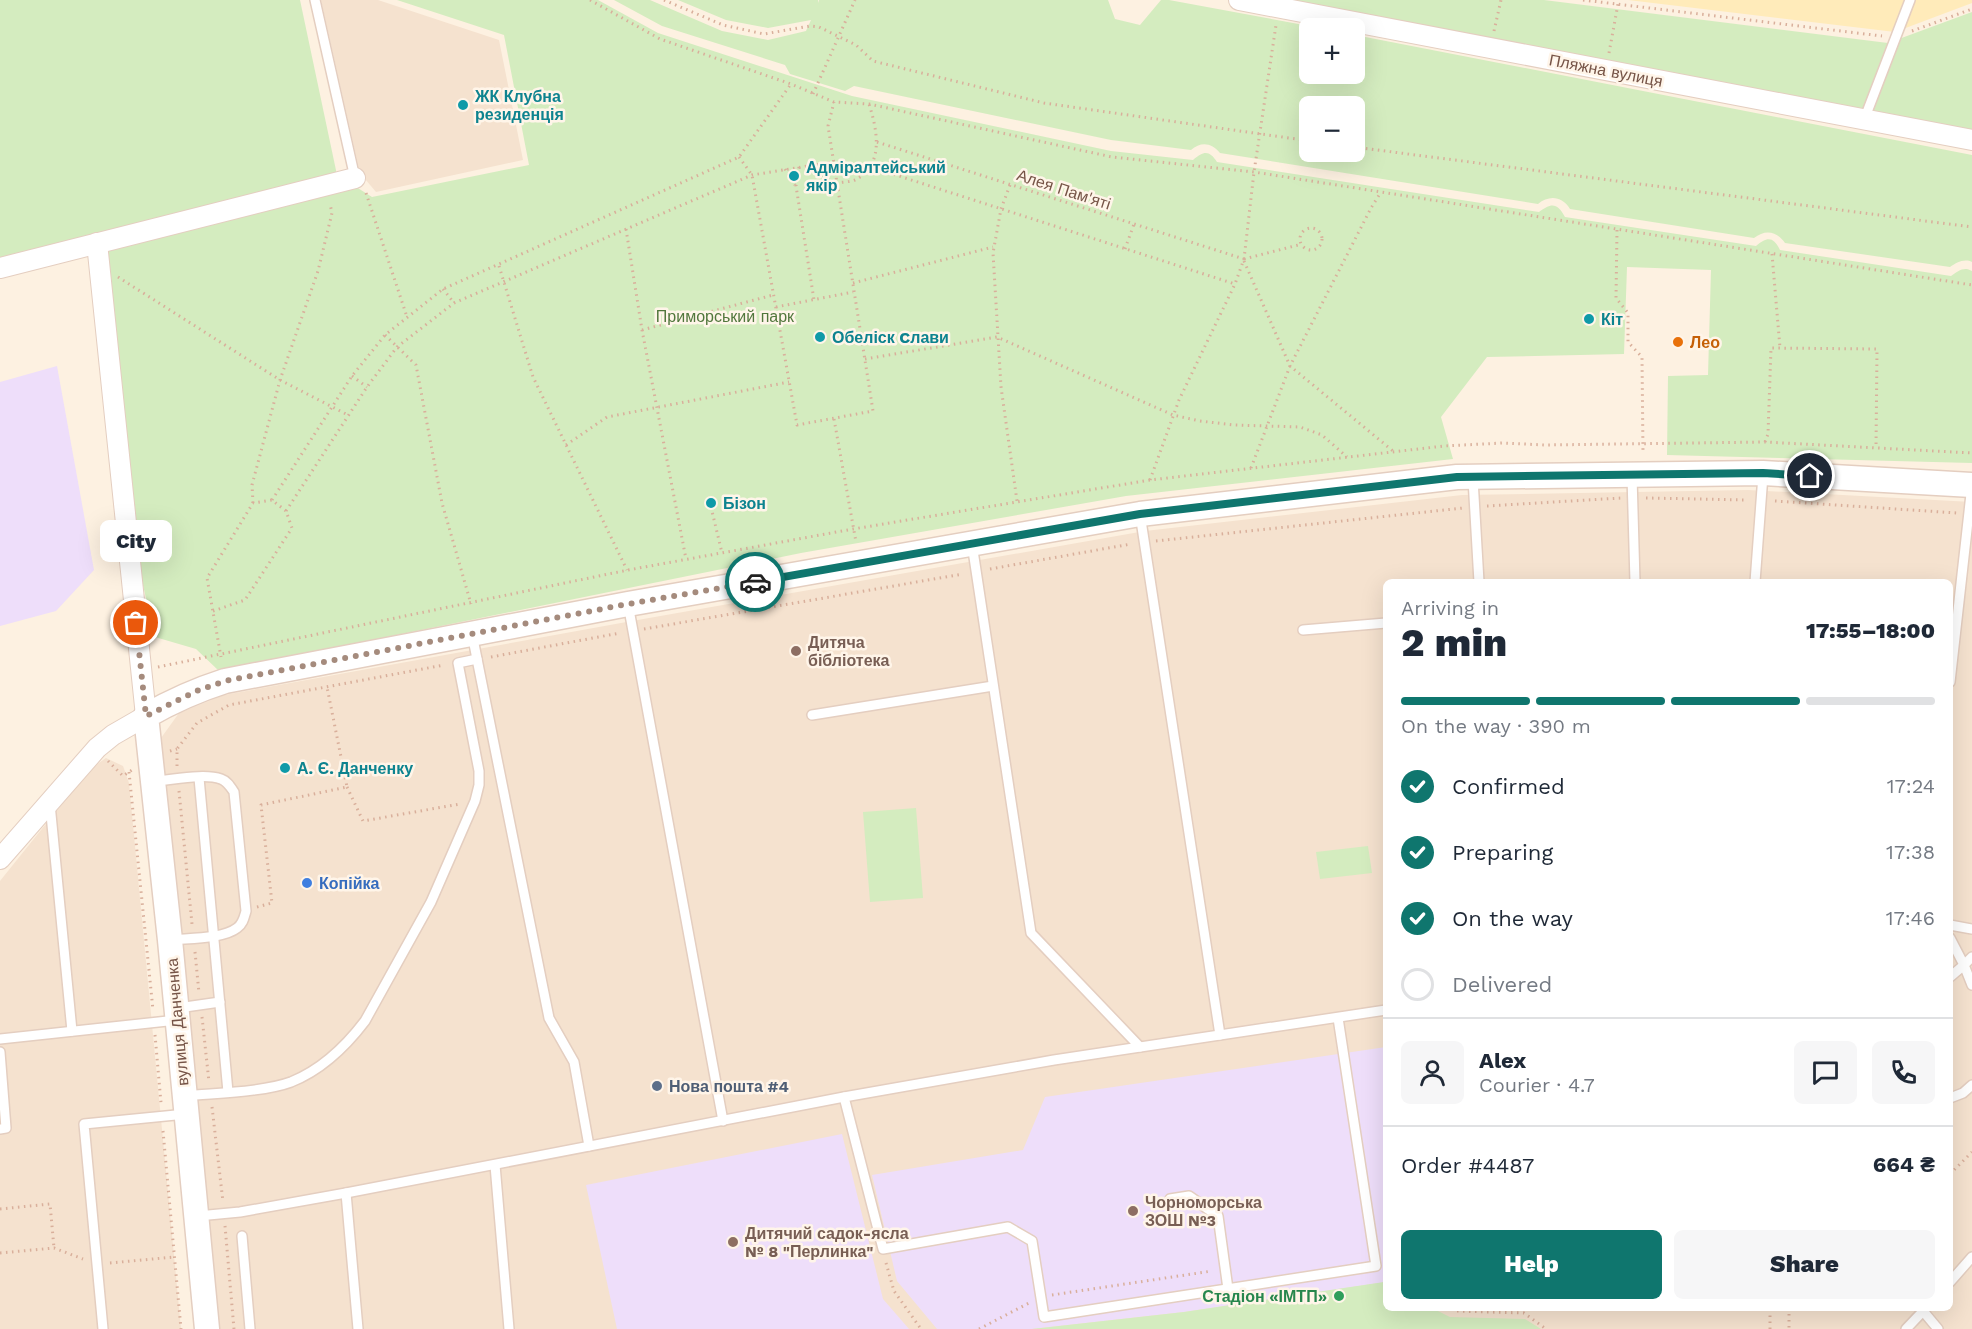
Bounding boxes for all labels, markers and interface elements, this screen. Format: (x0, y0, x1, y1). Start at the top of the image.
map controls (1299, 18, 1365, 162)
button: + (1299, 18, 1365, 84)
street label: Пляжна вулиця (1548, 50, 1664, 91)
place label: ЖК Клубна резиденція (474, 87, 564, 124)
button: − (1299, 96, 1365, 162)
marker: ЖК Клубна резиденція (456, 98, 470, 112)
place label: Адміралтейський якір (805, 158, 946, 195)
street label: Алея Пам'яті (1014, 165, 1113, 214)
marker: Адміралтейський якір (787, 169, 801, 183)
park label: Приморський парк (656, 307, 795, 326)
place label: Кіт (1601, 310, 1623, 329)
marker: Кіт (1582, 312, 1596, 326)
place label: Обеліск Cлави (832, 328, 949, 347)
marker: Обеліск Cлави (813, 330, 827, 344)
place label: Лео (1690, 333, 1720, 352)
marker: Лео (1671, 335, 1685, 349)
pin (1784, 450, 1835, 501)
icon: home (1793, 459, 1826, 492)
place label: Бізон (723, 494, 766, 513)
marker: Бізон (704, 496, 718, 510)
callout: City (100, 521, 172, 563)
text: City (116, 529, 156, 553)
courier (725, 552, 785, 612)
icon: car (739, 566, 772, 599)
text: Arriving in (1401, 596, 1499, 620)
pin (110, 597, 161, 648)
icon: bag (119, 606, 152, 639)
text: 17:55–18:00 (1806, 618, 1935, 643)
text: 2 min (1401, 620, 1507, 665)
place label: Дитяча бібліотека (808, 633, 890, 670)
marker: Дитяча бібліотека (789, 644, 803, 658)
text: On the way · 390 m (1401, 714, 1591, 738)
place label: А. Є. Данченку (297, 759, 413, 778)
marker: А. Є. Данченку (278, 761, 292, 775)
icon: check (1401, 770, 1434, 803)
text: Confirmed (1452, 774, 1565, 799)
text: 17:24 (1887, 774, 1935, 798)
icon: check (1401, 836, 1434, 869)
text: Preparing (1452, 840, 1553, 865)
text: 17:38 (1886, 840, 1935, 864)
place label: Копійка (319, 874, 379, 893)
marker: Копійка (300, 876, 314, 890)
icon: check (1401, 902, 1434, 935)
text: On the way (1452, 906, 1573, 931)
text: 17:46 (1886, 906, 1935, 930)
street label: вулиця Данченка (162, 957, 193, 1087)
text: Delivered (1452, 972, 1552, 997)
button: person (1401, 1041, 1464, 1104)
button: chat (1794, 1041, 1857, 1104)
button: phone (1872, 1041, 1935, 1104)
text: Alex (1479, 1048, 1526, 1073)
text: Courier · 4.7 (1479, 1073, 1595, 1097)
place label: Нова пошта #4 (669, 1077, 789, 1096)
marker: Нова пошта #4 (650, 1079, 664, 1093)
text: 664 ₴ (1873, 1152, 1935, 1177)
text: Order #4487 (1401, 1153, 1534, 1178)
place label: Чорноморська ЗОШ №3 (1145, 1193, 1262, 1230)
marker: Чорноморська ЗОШ №3 (1126, 1204, 1140, 1218)
place label: Дитячий садок-ясла № 8 "Перлинка" (745, 1224, 909, 1261)
button: Help (1401, 1230, 1662, 1299)
button: Share (1674, 1230, 1935, 1299)
marker: Дитячий садок-ясла № 8 "Перлинка" (726, 1235, 740, 1249)
place label: Стадіон «ІМТП» (1202, 1287, 1327, 1306)
marker: Стадіон «ІМТП» (1332, 1289, 1346, 1303)

